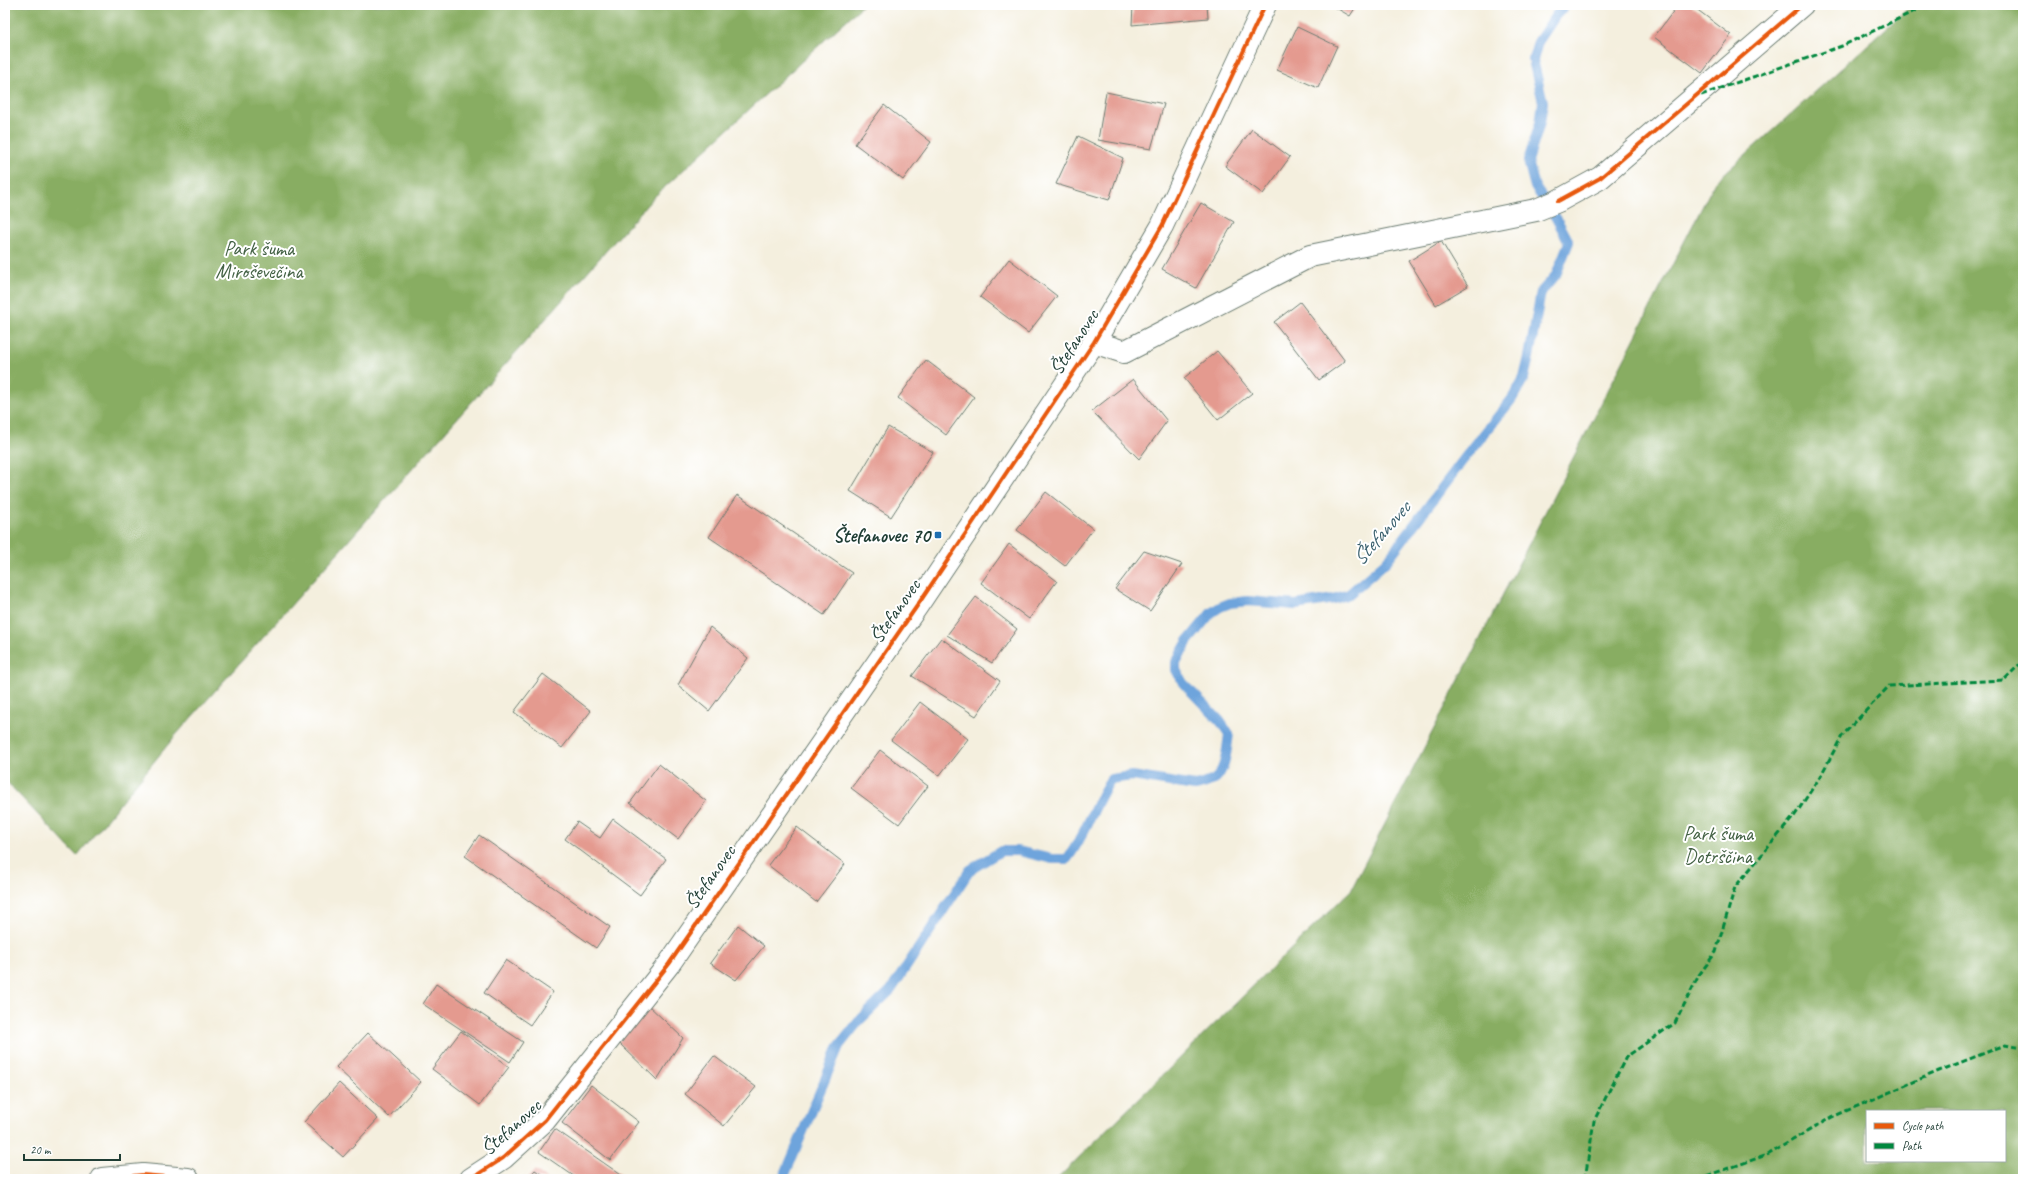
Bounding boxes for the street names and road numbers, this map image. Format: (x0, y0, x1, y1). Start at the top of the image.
street label: Štefanovec (1044, 304, 1105, 379)
street label: Štefanovec (864, 573, 927, 648)
street label: Štefanovec (679, 839, 742, 914)
street label: Štefanovec (476, 1093, 547, 1161)

